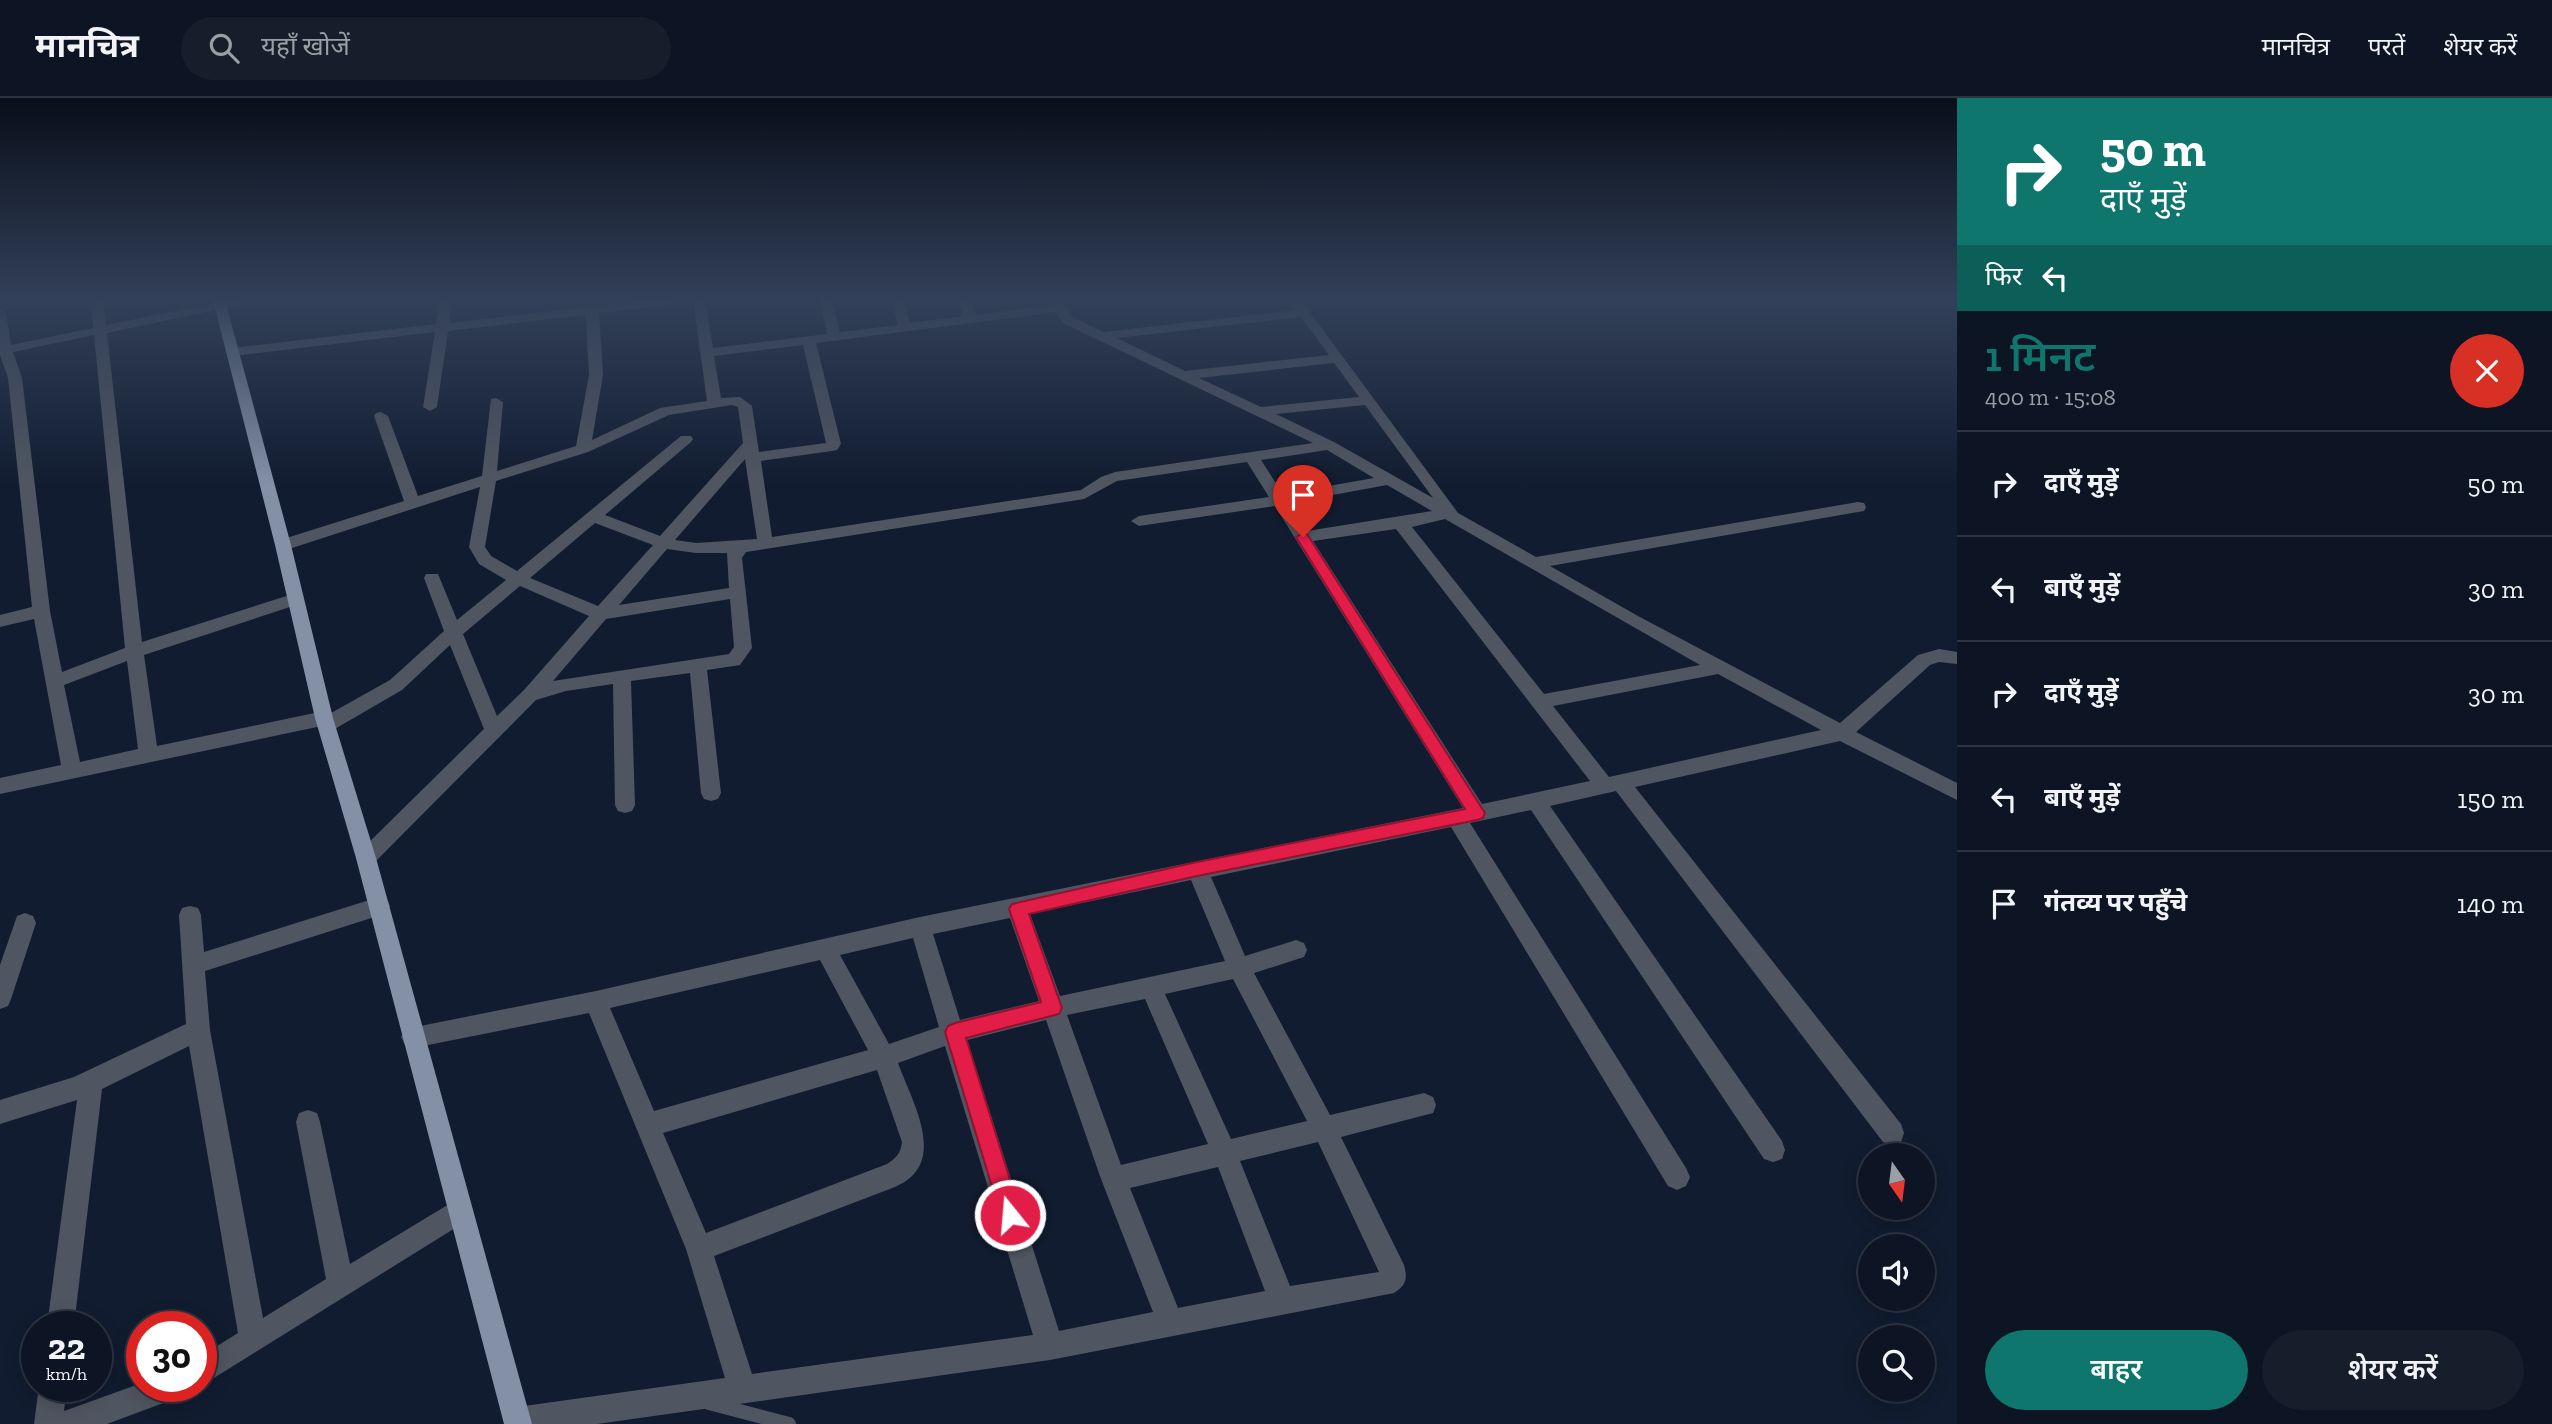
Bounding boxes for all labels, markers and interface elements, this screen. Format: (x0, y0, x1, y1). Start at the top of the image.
search box (181, 17, 671, 80)
text: मानचित्र (35, 26, 139, 65)
icon: search (205, 29, 243, 67)
text: यहाँ खोजें (261, 30, 350, 62)
text: मानचित्र (2262, 32, 2330, 61)
text: परतें (2368, 32, 2405, 61)
text: शेयर करें (2443, 32, 2517, 61)
text: 50 m (2100, 120, 2206, 179)
icon: right (1985, 126, 2076, 217)
text: दाएँ मुड़ें (2100, 180, 2187, 218)
icon: left (2036, 259, 2074, 297)
text: फिर (1985, 260, 2022, 292)
text: 1 मिनट (1985, 331, 2095, 382)
button: close (2450, 334, 2524, 408)
text: 400 m · 15:08 (1985, 383, 2116, 411)
pin (1273, 465, 1333, 537)
icon: right (1985, 465, 2023, 503)
text: दाएँ मुड़ें (2044, 466, 2119, 498)
text: 50 m (2467, 468, 2524, 500)
icon: arrive (1284, 476, 1322, 514)
icon: left (1985, 570, 2023, 608)
text: बाएँ मुड़ें (2044, 571, 2120, 603)
text: 30 m (2468, 573, 2524, 605)
icon: right (1985, 675, 2023, 713)
text: दाएँ मुड़ें (2044, 676, 2119, 708)
text: 30 m (2468, 678, 2524, 710)
icon: left (1985, 780, 2023, 818)
text: बाएँ मुड़ें (2044, 781, 2120, 813)
text: 150 m (2457, 783, 2524, 815)
icon: arrive (1985, 885, 2023, 923)
text: गंतव्य पर पहुँचे (2044, 886, 2187, 918)
text: 140 m (2457, 888, 2524, 920)
north arrow (1858, 1143, 1936, 1220)
map controls (1858, 1143, 1935, 1402)
position arrow (973, 1178, 1047, 1252)
button: sound (1858, 1234, 1935, 1311)
speed limit sign: 30 (126, 1311, 217, 1402)
button: search (1858, 1325, 1935, 1402)
text: 22 (48, 1326, 85, 1368)
button: बाहर (1985, 1330, 2248, 1410)
button: शेयर करें (2262, 1330, 2524, 1410)
text: km/h (46, 1363, 87, 1385)

